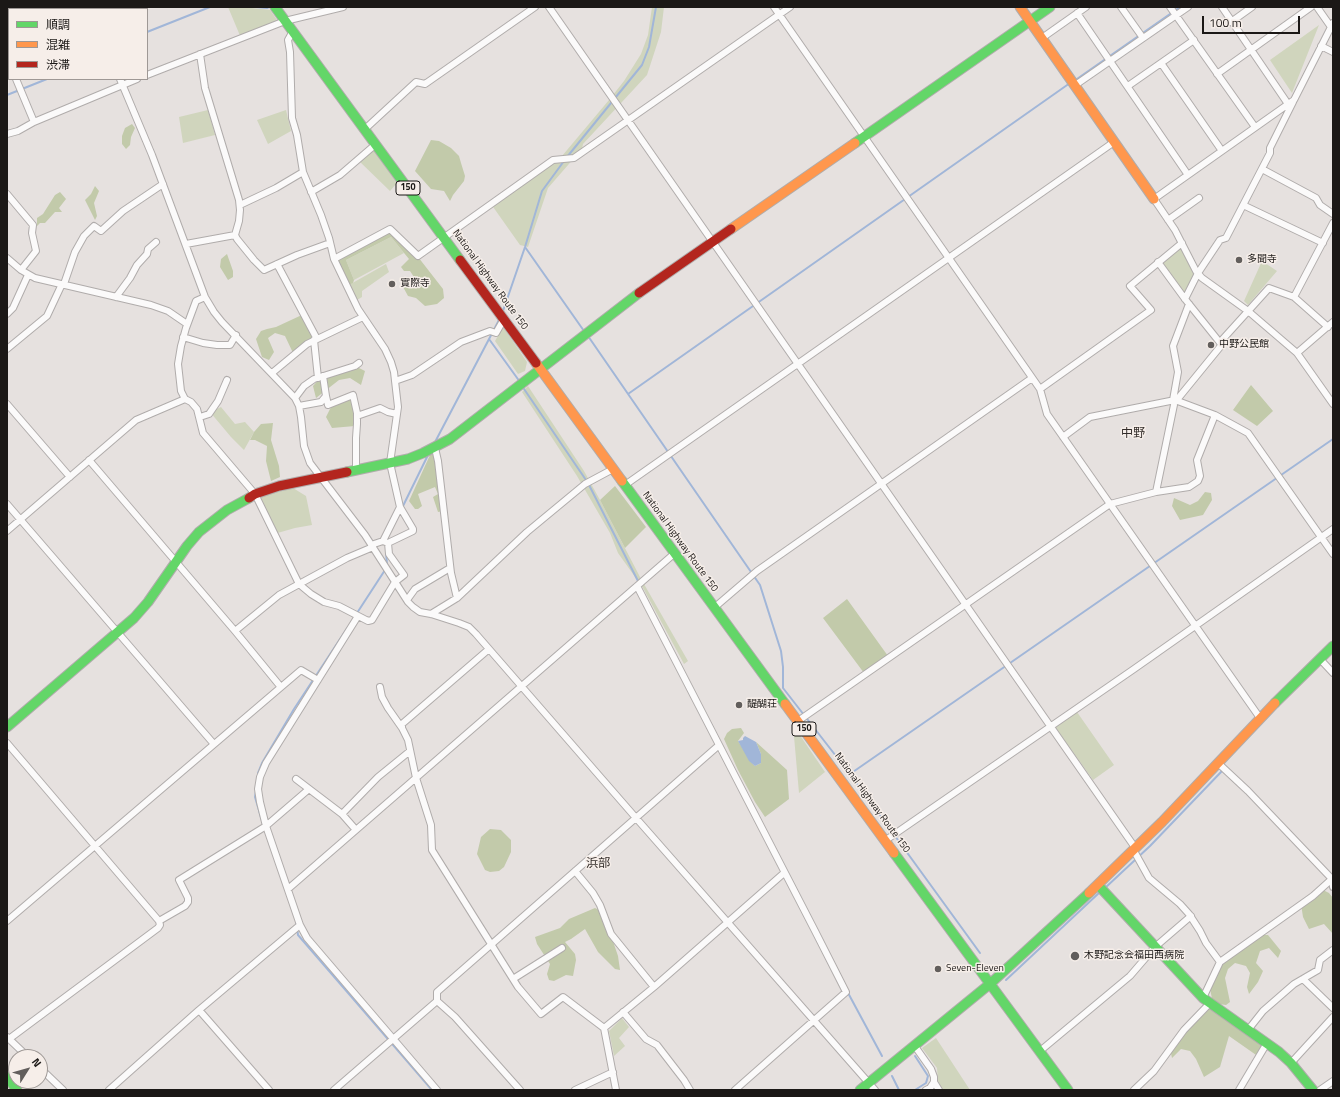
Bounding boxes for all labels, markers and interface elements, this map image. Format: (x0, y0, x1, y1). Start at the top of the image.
legend (8, 8, 148, 80)
scale bar (1204, 8, 1302, 34)
text: 100 m (1209, 13, 1242, 32)
text: 順調 (46, 15, 70, 34)
text: 混雑 (46, 35, 70, 54)
text: 渋滞 (46, 55, 70, 74)
road number: 150 (396, 181, 420, 195)
street label: National Highway Route 150 (450, 228, 530, 332)
place label: 多聞寺 (1247, 254, 1277, 266)
marker: 多聞寺 (1234, 255, 1244, 265)
place label: 實際寺 (400, 278, 430, 290)
marker: 實際寺 (387, 279, 397, 289)
place label: 中野公民館 (1219, 339, 1269, 351)
marker: 中野公民館 (1206, 340, 1216, 350)
district label: 中野 (1121, 427, 1145, 441)
street label: National Highway Route 150 (640, 490, 720, 594)
place label: 醍醐荘 (747, 699, 777, 711)
marker: 醍醐荘 (734, 700, 744, 710)
road number: 150 (792, 722, 816, 736)
street label: National Highway Route 150 (832, 751, 912, 855)
district label: 浜部 (586, 857, 610, 871)
marker: 木野記念会福田西病院 (1069, 950, 1081, 962)
place label: 木野記念会福田西病院 (1084, 950, 1184, 962)
place label: Seven-Eleven (946, 963, 1004, 975)
marker: Seven-Eleven (933, 964, 943, 974)
north arrow (8, 1049, 48, 1089)
text: N (28, 1055, 45, 1070)

